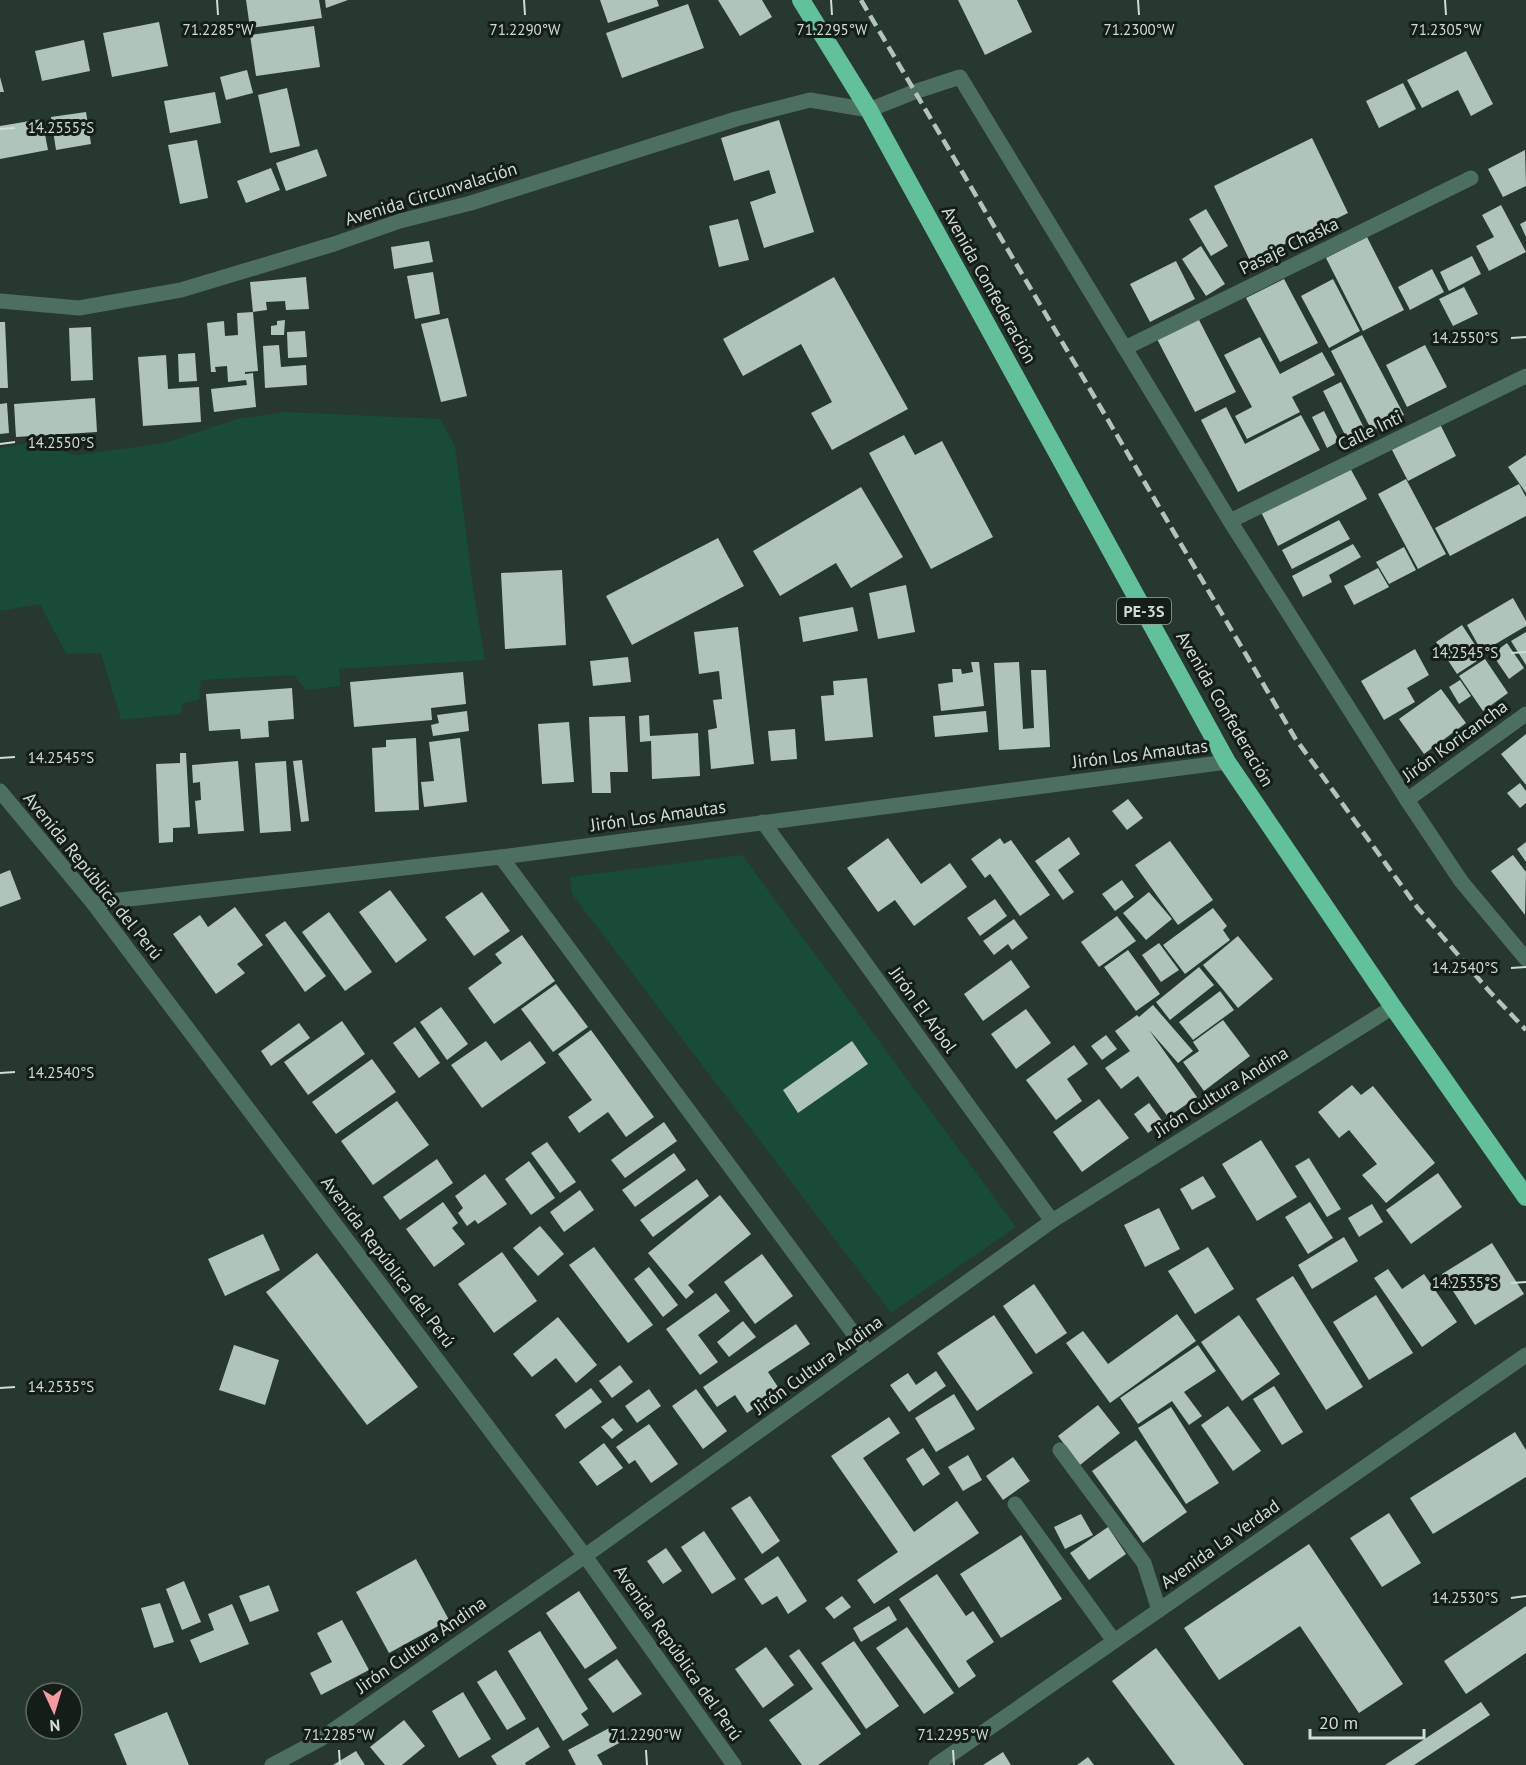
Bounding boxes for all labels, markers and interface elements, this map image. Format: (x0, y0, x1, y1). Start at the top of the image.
text: 71.2285°W (182, 20, 254, 39)
text: 71.2290°W (489, 20, 561, 39)
text: 71.2295°W (796, 20, 868, 39)
text: 71.2300°W (1103, 20, 1175, 39)
text: 71.2305°W (1410, 20, 1482, 39)
text: 14.2555°S (28, 118, 94, 137)
street label: Avenida Circunvalación (342, 156, 520, 231)
street label: Avenida Confederación (937, 202, 1042, 367)
street label: Pasaje Chaska (1235, 212, 1342, 280)
text: 14.2550°S (1432, 328, 1498, 347)
street label: Calle Inti (1334, 405, 1406, 456)
text: 14.2550°S (28, 433, 94, 452)
road number: PE-3S (1117, 598, 1171, 624)
street label: Avenida Confederación (1172, 627, 1279, 791)
text: 14.2545°S (1432, 643, 1498, 662)
street label: Jirón Koricancha (1397, 695, 1512, 787)
street label: Jirón Los Amautas (1070, 734, 1209, 773)
text: 14.2545°S (28, 748, 94, 767)
street label: Avenida República del Perú (19, 787, 168, 964)
street label: Jirón Los Amautas (588, 795, 727, 837)
text: 14.2540°S (1432, 958, 1498, 977)
street label: Jirón El Arbol (884, 961, 963, 1058)
street label: Jirón Cultura Andina (1148, 1041, 1292, 1143)
text: 14.2540°S (28, 1063, 94, 1082)
street label: Avenida República del Perú (316, 1171, 460, 1352)
text: 14.2535°S (1432, 1273, 1498, 1292)
street label: Jirón Cultura Andina (748, 1310, 887, 1420)
text: 14.2535°S (28, 1377, 94, 1396)
street label: Avenida La Verdad (1156, 1494, 1284, 1593)
street label: Avenida República del Perú (609, 1561, 748, 1745)
text: 14.2530°S (1432, 1588, 1498, 1607)
street label: Jirón Cultura Andina (350, 1591, 490, 1699)
north arrow (24, 1681, 84, 1741)
scale bar (1310, 1702, 1424, 1740)
text: 20 m (1319, 1711, 1358, 1734)
text: N (49, 1716, 61, 1736)
text: 71.2285°W (303, 1725, 375, 1744)
text: 71.2290°W (610, 1725, 682, 1744)
text: 71.2295°W (917, 1725, 989, 1744)

